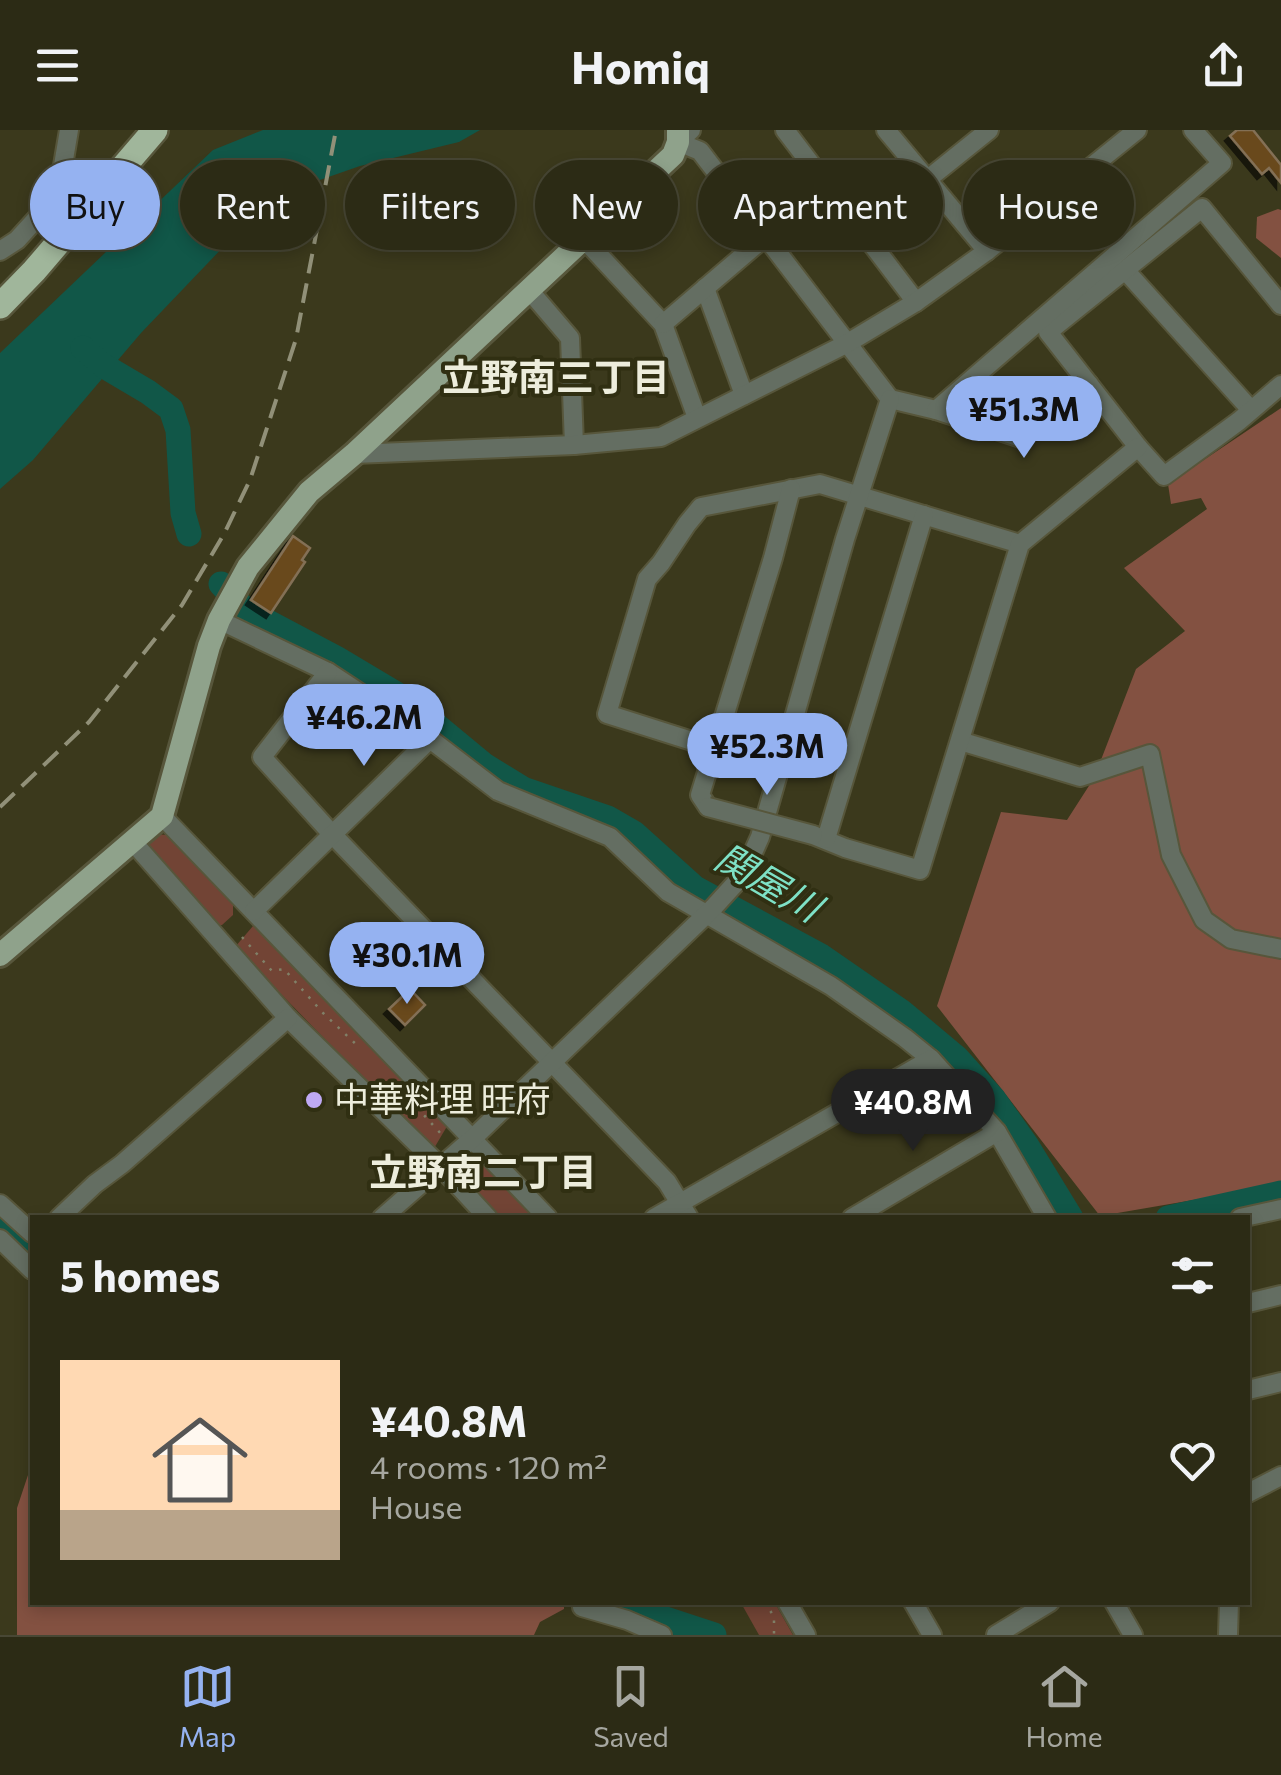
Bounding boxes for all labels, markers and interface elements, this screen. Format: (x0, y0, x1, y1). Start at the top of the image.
icon: menu (30, 38, 85, 93)
text: Homiq (571, 38, 710, 93)
icon: share (1196, 38, 1251, 93)
chip: Buy (30, 160, 160, 250)
chip: Rent (180, 160, 325, 250)
chip: Filters (345, 160, 515, 250)
chip: New (535, 160, 678, 250)
chip: Apartment (698, 160, 943, 250)
chip: House (963, 160, 1134, 250)
district label: 立野南三丁目 (442, 352, 670, 399)
pin: ¥51.3M (943, 376, 1105, 461)
text: ¥51.3M (968, 388, 1080, 428)
pin: ¥46.2M (283, 684, 445, 769)
text: ¥46.2M (305, 696, 423, 736)
pin: ¥52.3M (686, 713, 848, 798)
text: ¥52.3M (709, 725, 825, 765)
water label: 関屋川 (708, 832, 834, 932)
pin: ¥30.1M (326, 922, 488, 1007)
text: ¥30.1M (351, 934, 463, 974)
pin: ¥40.8M (832, 1069, 994, 1154)
place label: 中華料理 旺府 (334, 1076, 551, 1119)
text: ¥40.8M (853, 1081, 973, 1121)
marker: 中華料理 旺府 (303, 1089, 325, 1111)
district label: 立野南二丁目 (369, 1147, 597, 1194)
icon: filters (1165, 1248, 1220, 1303)
text: 5 homes (60, 1249, 220, 1301)
text: ¥40.8M (370, 1394, 527, 1446)
icon: home (140, 1400, 260, 1520)
icon: heart (1165, 1433, 1220, 1488)
text: 4 rooms · 120 m² (370, 1446, 607, 1486)
text: House (370, 1486, 462, 1526)
tab: Map (178, 1659, 236, 1753)
tab: Saved (593, 1659, 669, 1753)
tab: Home (1026, 1659, 1103, 1753)

